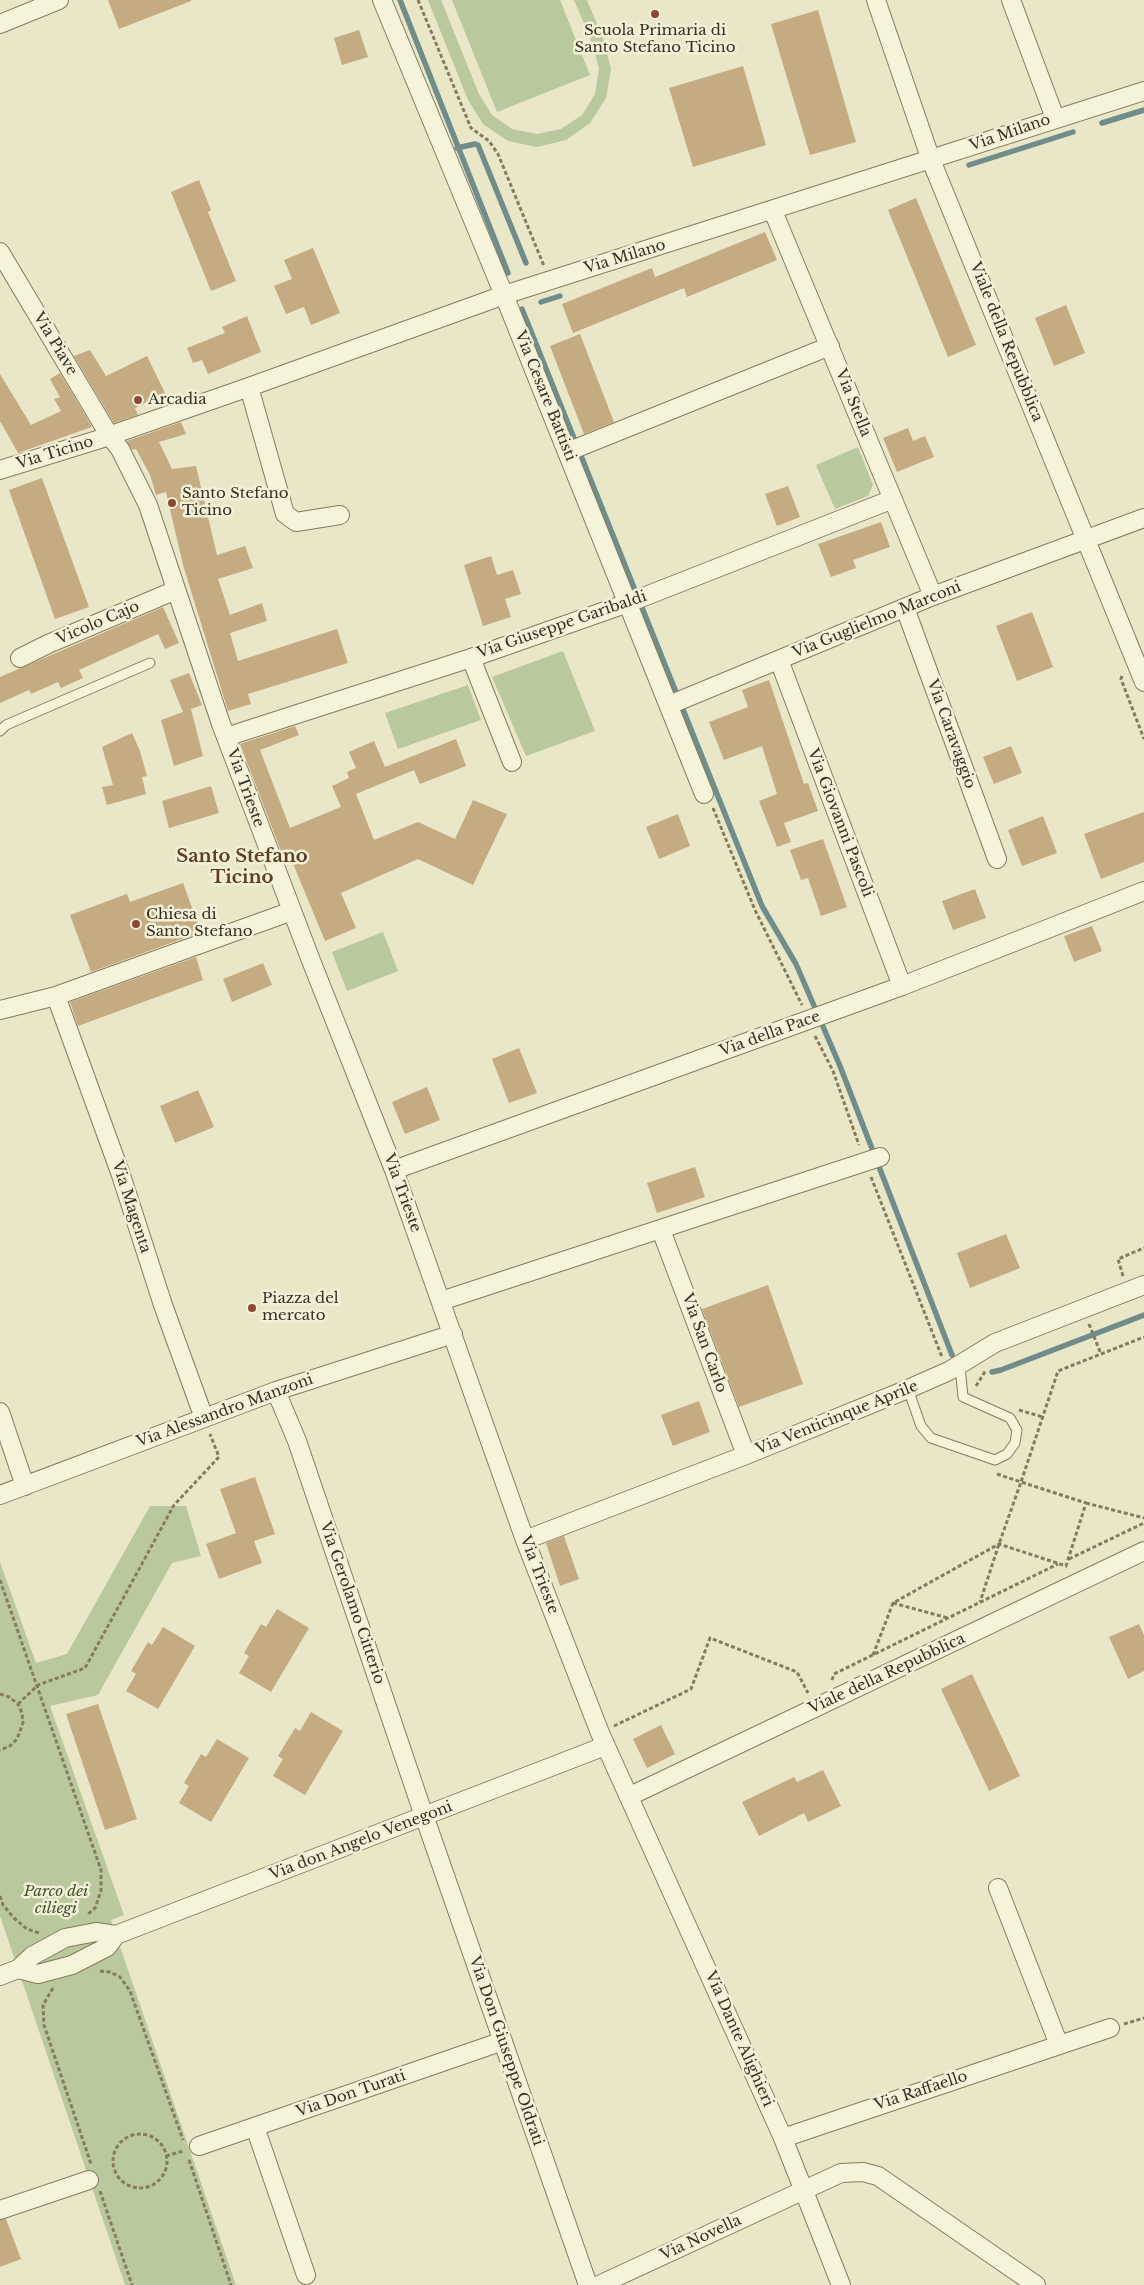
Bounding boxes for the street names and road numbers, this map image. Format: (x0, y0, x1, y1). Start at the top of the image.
street label: Via Milano (967, 111, 1053, 155)
street label: Via Milano (582, 236, 668, 278)
street label: Viale della Repubblica (966, 260, 1046, 424)
street label: Via Piave (29, 309, 81, 379)
street label: Via Cesare Battisti (511, 328, 579, 464)
street label: Via Stella (831, 367, 875, 439)
street label: Via Ticino (14, 433, 96, 473)
street label: Via Guglielmo Marconi (790, 578, 964, 662)
street label: Via Giuseppe Garibaldi (475, 587, 649, 663)
street label: Vicolo Cajo (54, 597, 142, 649)
street label: Via Caravaggio (923, 677, 979, 791)
street label: Via Trieste (222, 746, 268, 830)
street label: Via Giovanni Pascoli (803, 746, 877, 900)
street label: Via della Pace (717, 1007, 823, 1061)
street label: Via Trieste (379, 1151, 425, 1235)
street label: Via Magenta (108, 1159, 154, 1255)
street label: Via San Carlo (678, 1291, 730, 1395)
street label: Via Alessandro Manzoni (134, 1371, 316, 1451)
street label: Via Venticinque Aprile (753, 1377, 921, 1459)
street label: Via Gerolamo Citterio (316, 1520, 388, 1686)
street label: Via Trieste (516, 1533, 562, 1617)
street label: Viale della Repubblica (806, 1630, 968, 1718)
street label: Via don Angelo Venegoni (267, 1798, 455, 1884)
street label: Via Don Giuseppe Oldrati (465, 1954, 547, 2148)
street label: Via Dante Alighieri (701, 1968, 777, 2110)
street label: Via Don Turati (294, 2067, 408, 2121)
street label: Via Raffaello (872, 2067, 970, 2115)
street label: Via Novella (658, 2211, 744, 2265)

